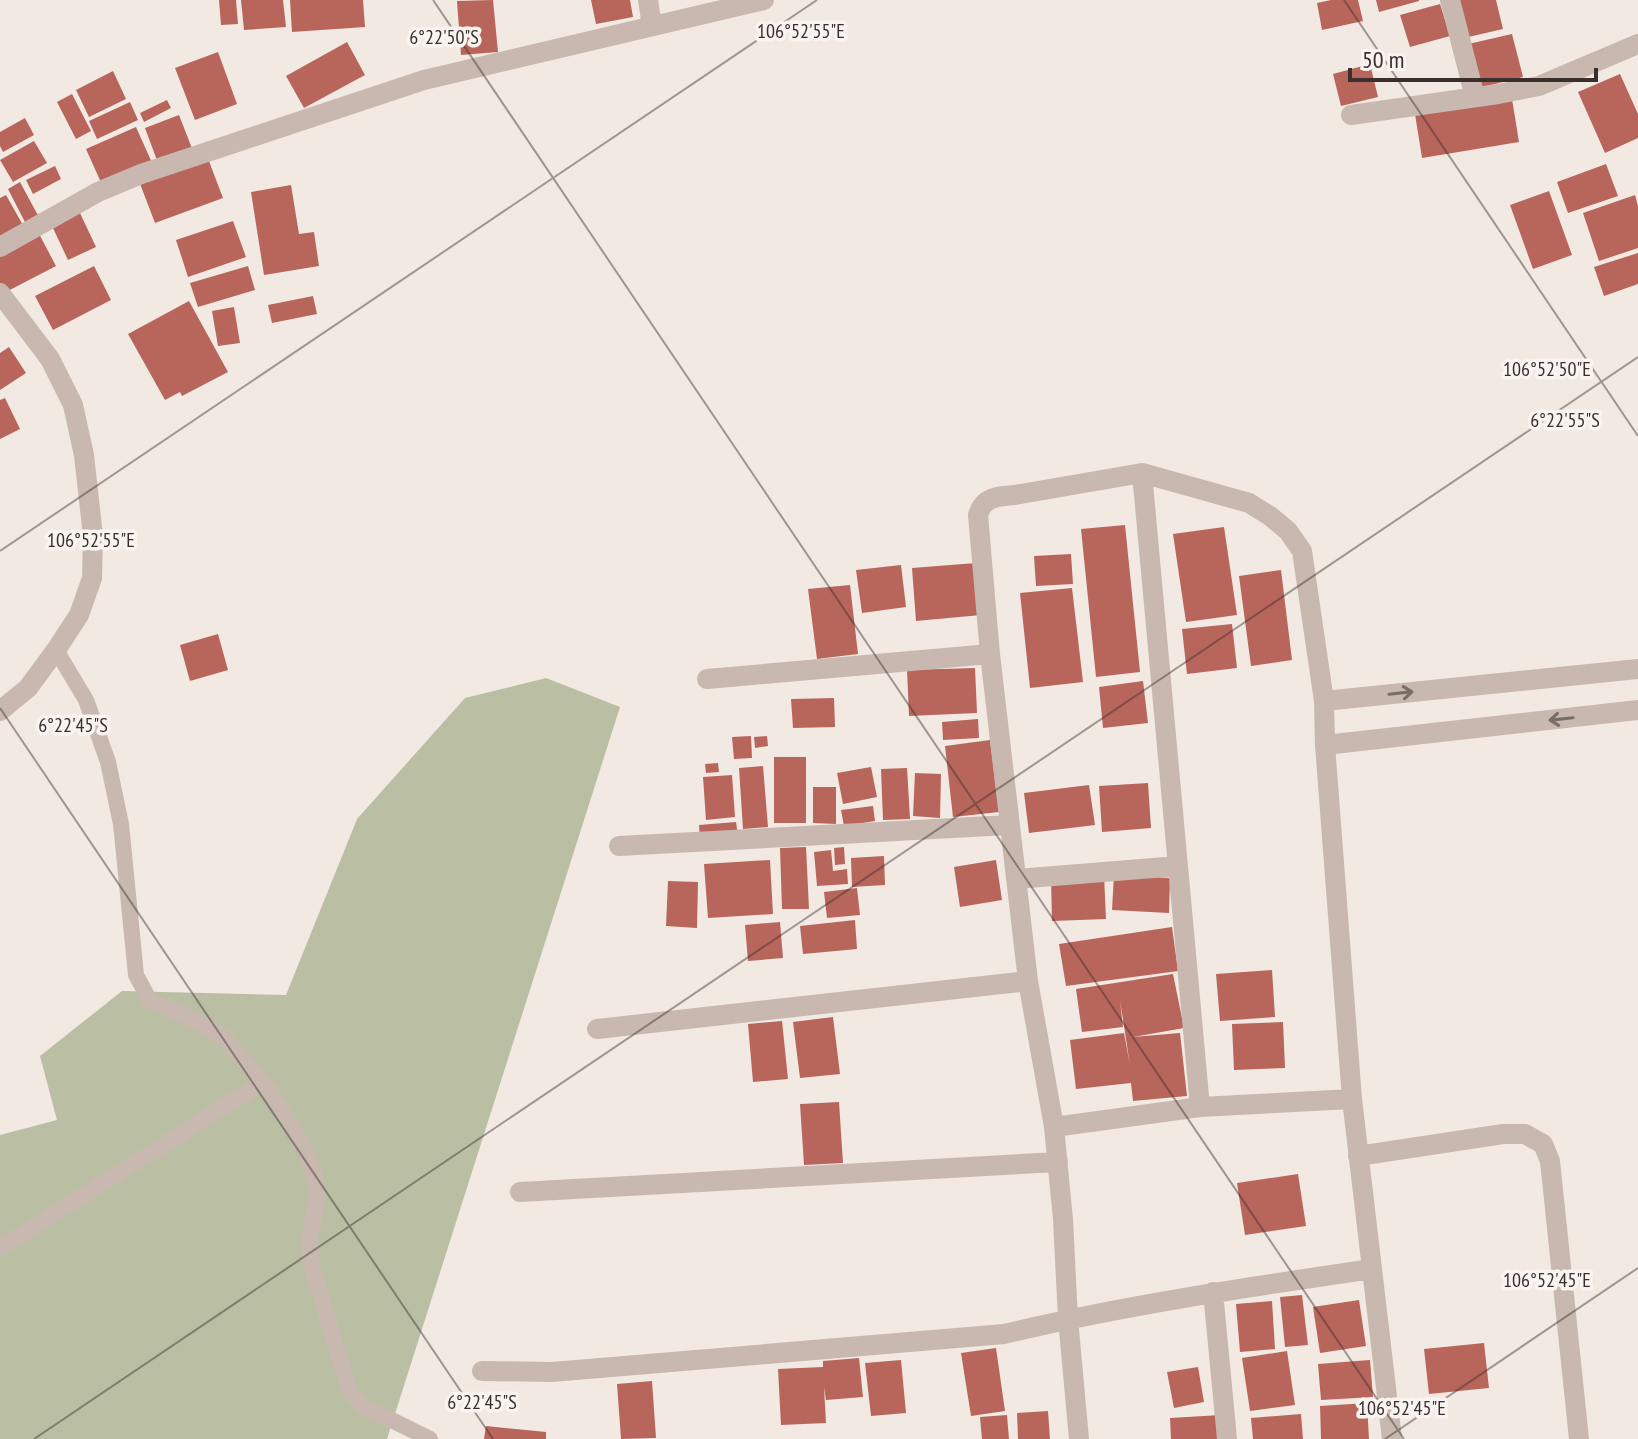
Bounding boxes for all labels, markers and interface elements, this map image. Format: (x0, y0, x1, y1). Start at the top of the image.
text: 106°52'55"E (757, 18, 845, 44)
text: 6°22'50"S (409, 24, 479, 50)
scale bar (1350, 32, 1596, 82)
text: 50 m (1362, 44, 1404, 75)
text: 106°52'50"E (1503, 356, 1591, 382)
text: 6°22'55"S (1530, 407, 1600, 433)
text: 106°52'55"E (47, 527, 135, 553)
one-way arrow (1387, 686, 1414, 701)
text: 6°22'45"S (38, 712, 108, 738)
one-way arrow (1548, 712, 1574, 727)
text: 106°52'45"E (1503, 1267, 1591, 1293)
text: 6°22'45"S (447, 1389, 517, 1415)
text: 106°52'45"E (1358, 1395, 1446, 1421)

